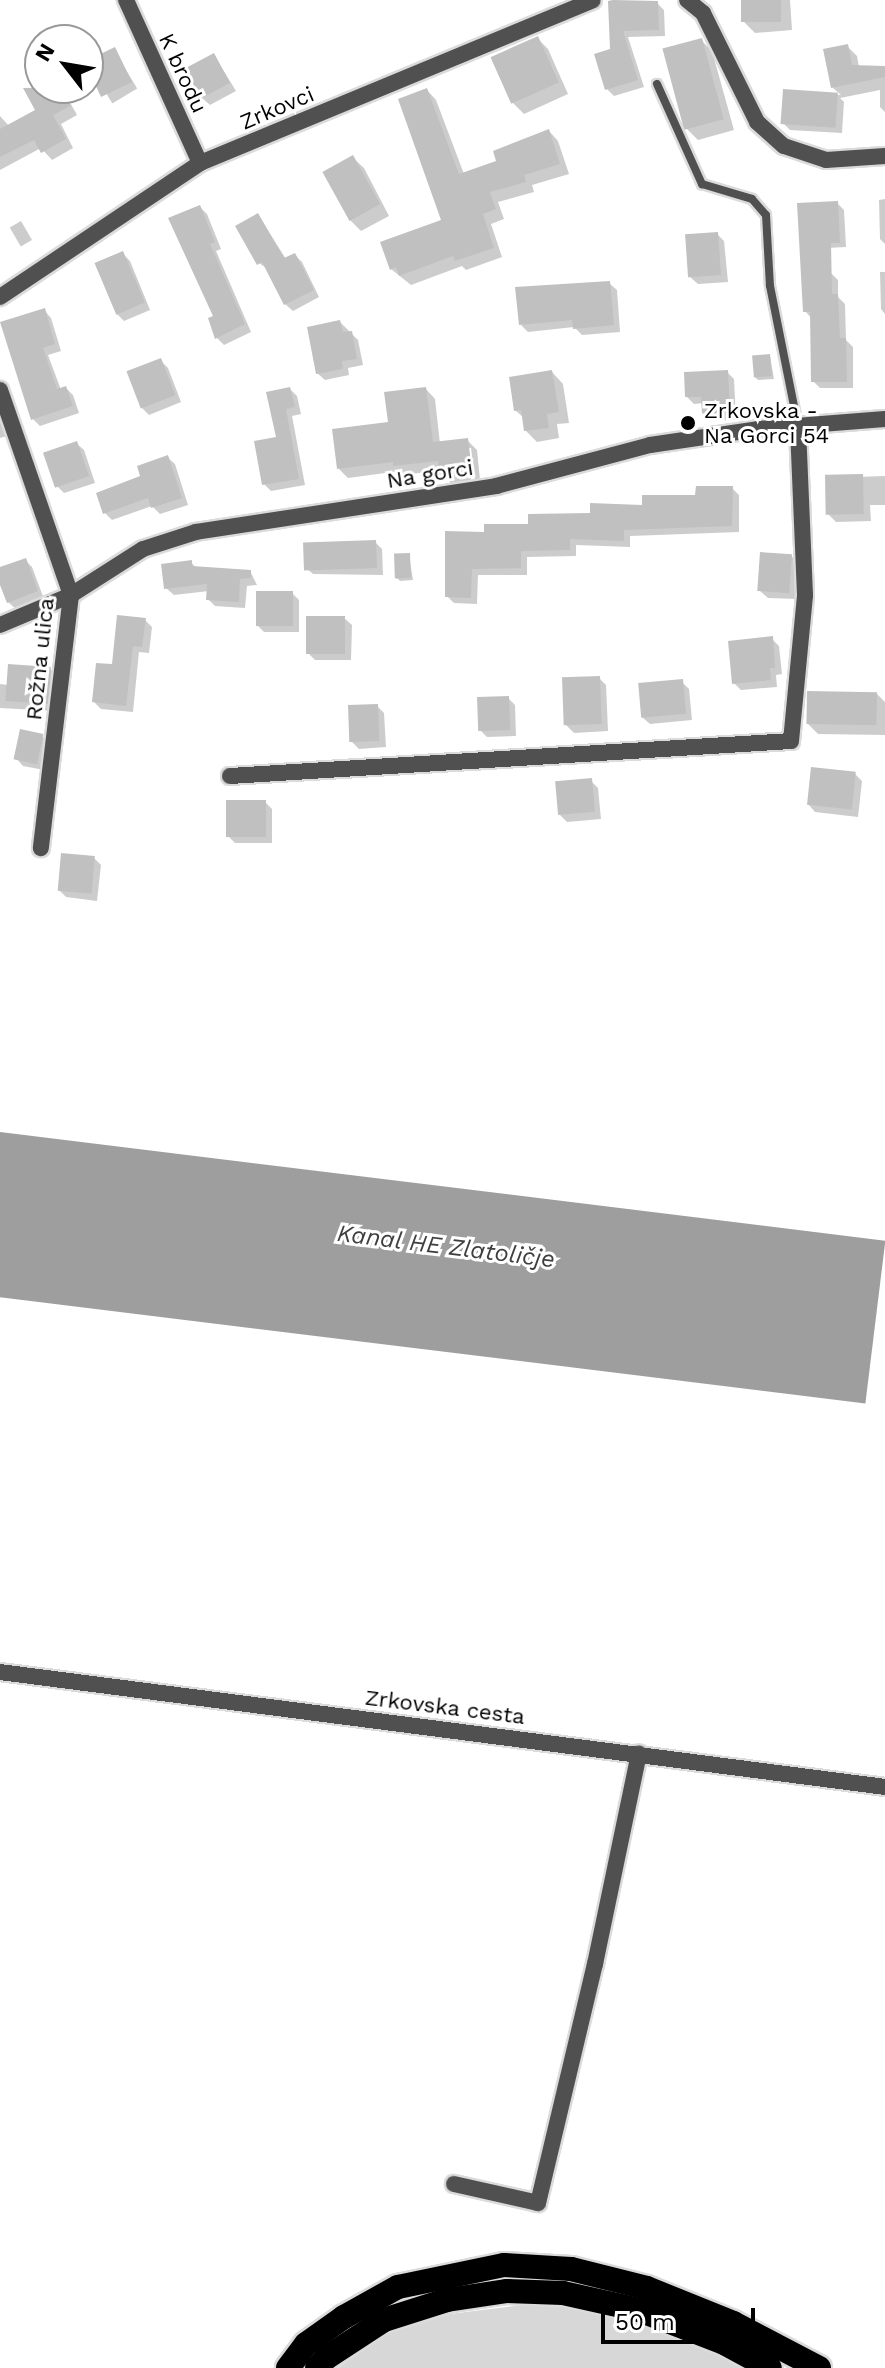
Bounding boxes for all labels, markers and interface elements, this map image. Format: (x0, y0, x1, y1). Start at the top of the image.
north arrow (24, 24, 104, 104)
street label: K brodu (153, 29, 213, 117)
text: N (30, 39, 60, 66)
street label: Zrkovci (236, 81, 318, 135)
place label: Zrkovska - Na Gorci 54 (704, 397, 830, 448)
marker: Zrkovska - Na Gorci 54 (679, 414, 697, 432)
street label: Na gorci (385, 454, 475, 494)
street label: Rožna ulica (20, 596, 60, 722)
water label: Kanal HE Zlatoličje (335, 1219, 557, 1275)
street label: Zrkovska cesta (363, 1684, 527, 1730)
scale bar (605, 2292, 759, 2342)
text: 50 m (615, 2308, 675, 2336)

